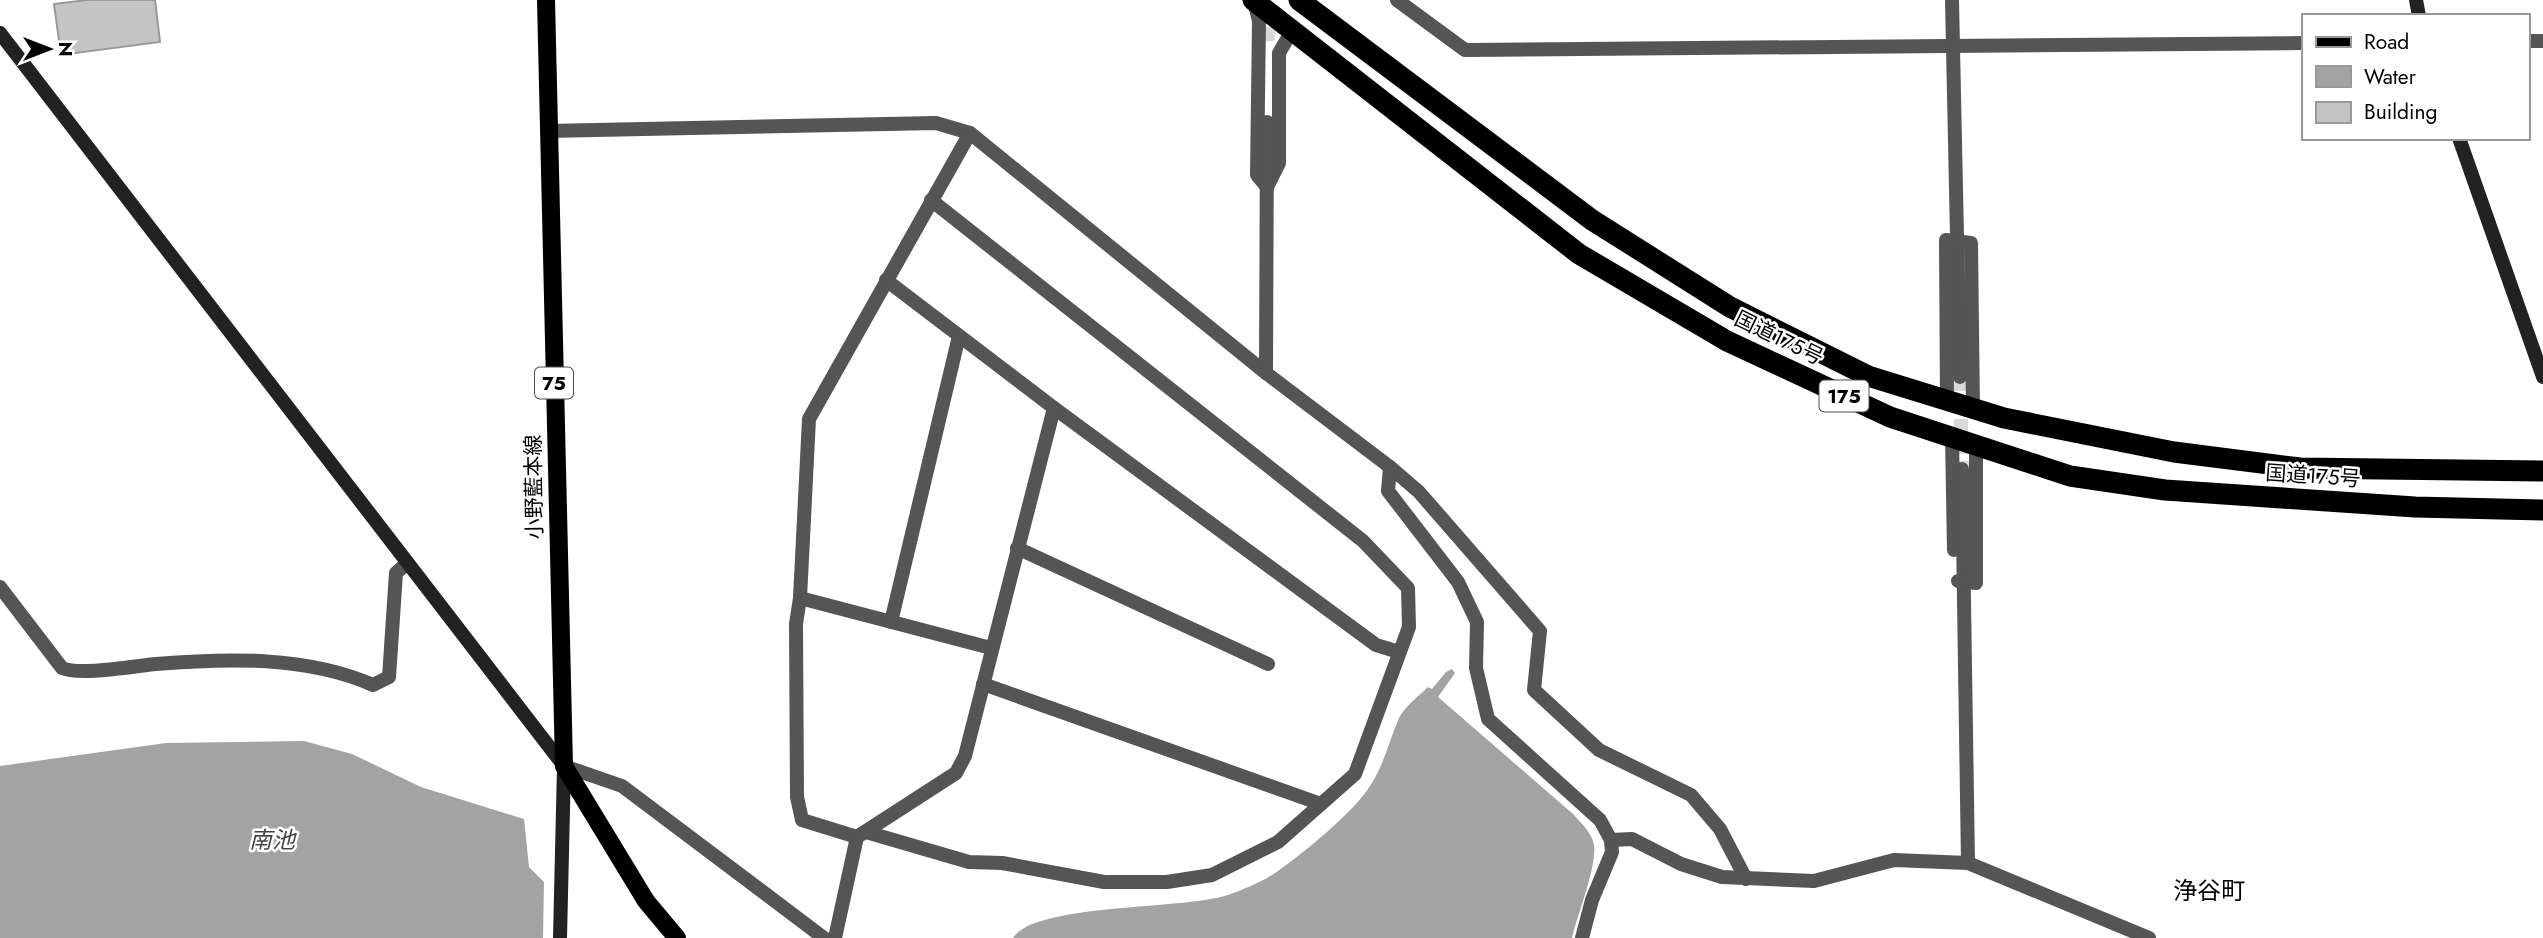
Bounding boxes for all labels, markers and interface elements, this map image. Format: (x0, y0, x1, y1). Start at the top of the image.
north arrow (14, 14, 84, 84)
legend (2302, 14, 2529, 140)
text: Road (2364, 27, 2409, 57)
text: N (52, 41, 79, 57)
text: Water (2364, 62, 2417, 92)
text: Building (2364, 97, 2437, 127)
street label: 国道175号 (1730, 304, 1828, 372)
road number: 75 (535, 368, 573, 398)
road number: 175 (1820, 380, 1868, 412)
street label: 小野藍本線 (518, 434, 550, 540)
street label: 国道175号 (2264, 458, 2362, 494)
water label: 南池 (249, 823, 297, 857)
district label: 浄谷町 (2173, 873, 2245, 908)

